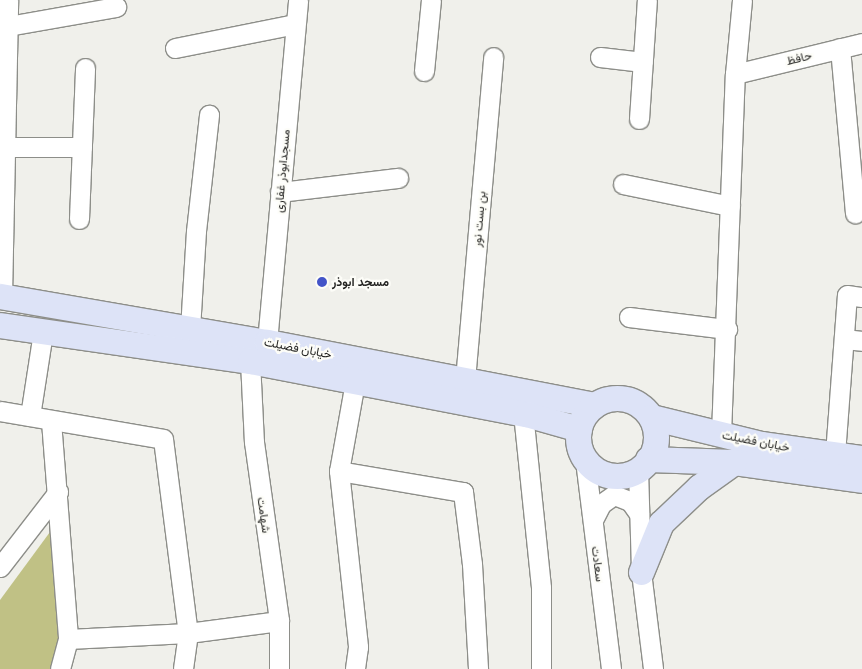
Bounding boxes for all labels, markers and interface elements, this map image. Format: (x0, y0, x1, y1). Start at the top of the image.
street label: حافظ (785, 48, 813, 68)
street label: مسجدابوذر غفاری (271, 129, 293, 213)
street label: بن بست نور (469, 190, 489, 248)
place label: مسجد ابوذر (332, 275, 389, 289)
marker: مسجد ابوذر (316, 276, 328, 288)
street label: خیابان فضیلت (263, 334, 333, 362)
street label: خیابان فضیلت (721, 427, 791, 455)
street label: شهامت (254, 496, 274, 534)
street label: سعادت (589, 545, 607, 583)

